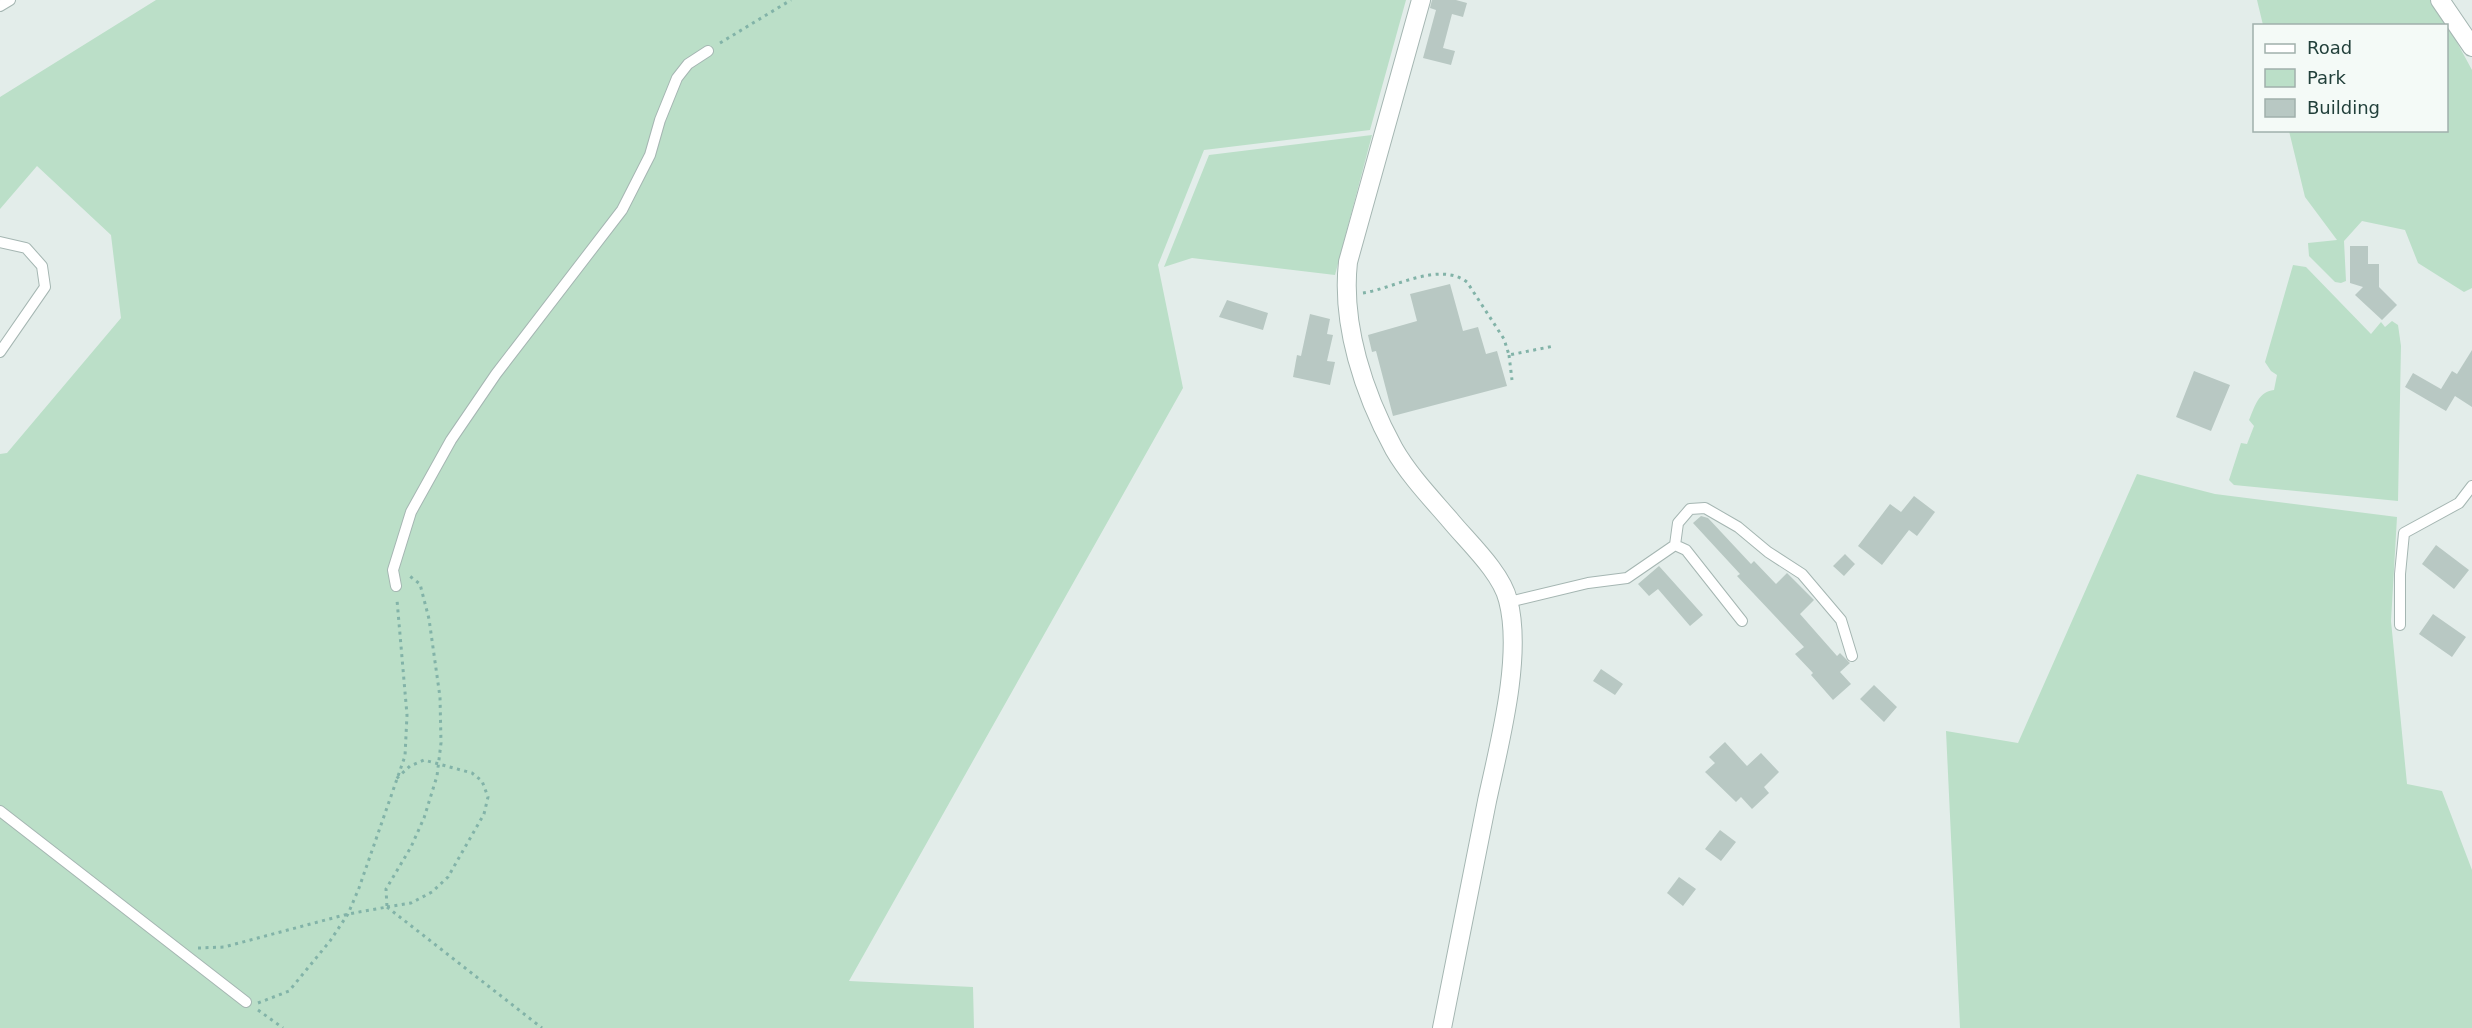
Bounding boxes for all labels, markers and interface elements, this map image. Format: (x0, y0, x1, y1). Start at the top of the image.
legend (2253, 24, 2448, 132)
text: Road (2307, 37, 2352, 58)
text: Park (2307, 67, 2346, 88)
text: Building (2307, 97, 2380, 118)

